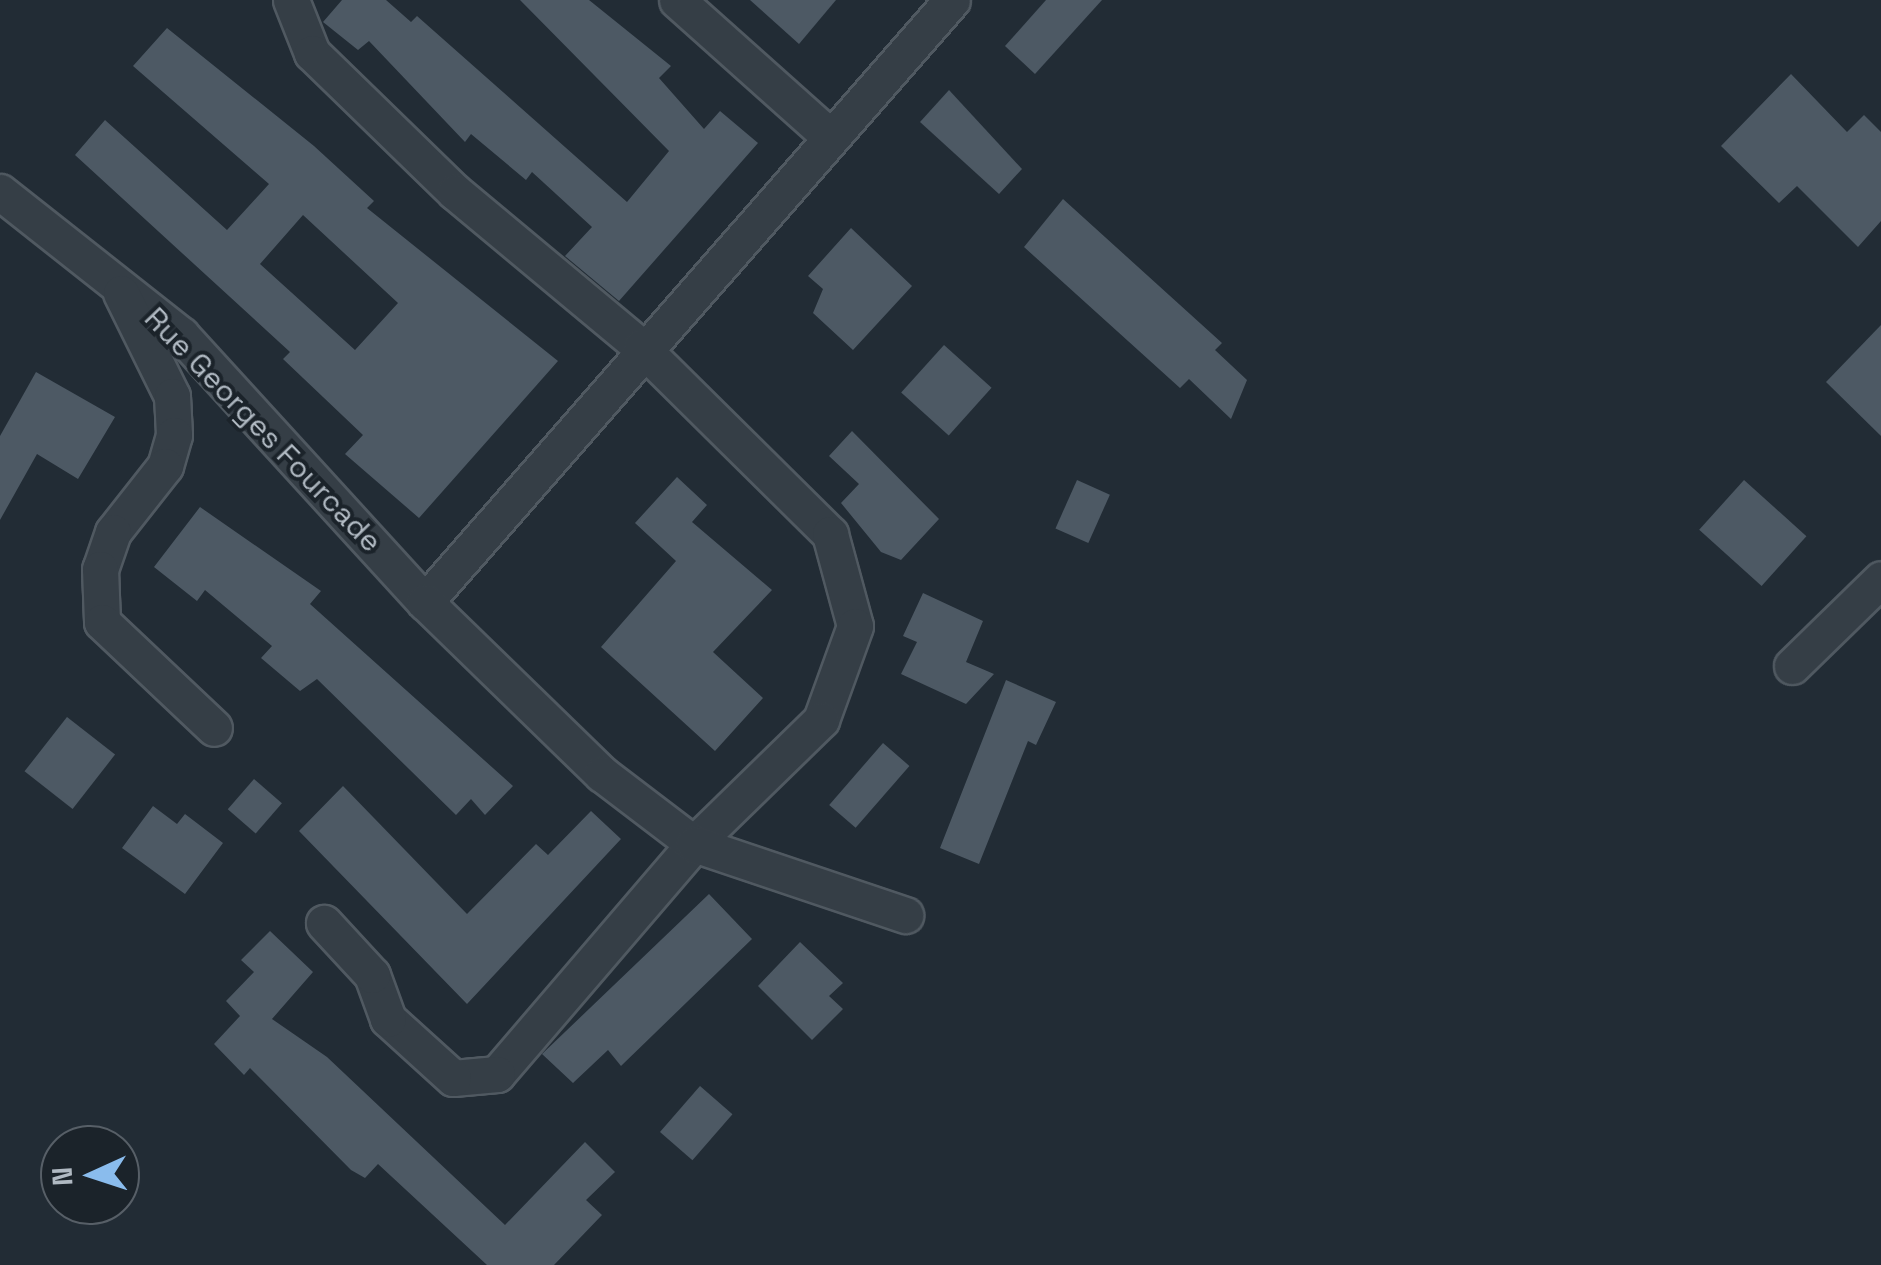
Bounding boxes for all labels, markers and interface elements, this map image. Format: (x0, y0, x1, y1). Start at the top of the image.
street label: Rue Georges Fourcade (137, 300, 389, 560)
north arrow (40, 1125, 140, 1225)
text: N (44, 1166, 81, 1187)

